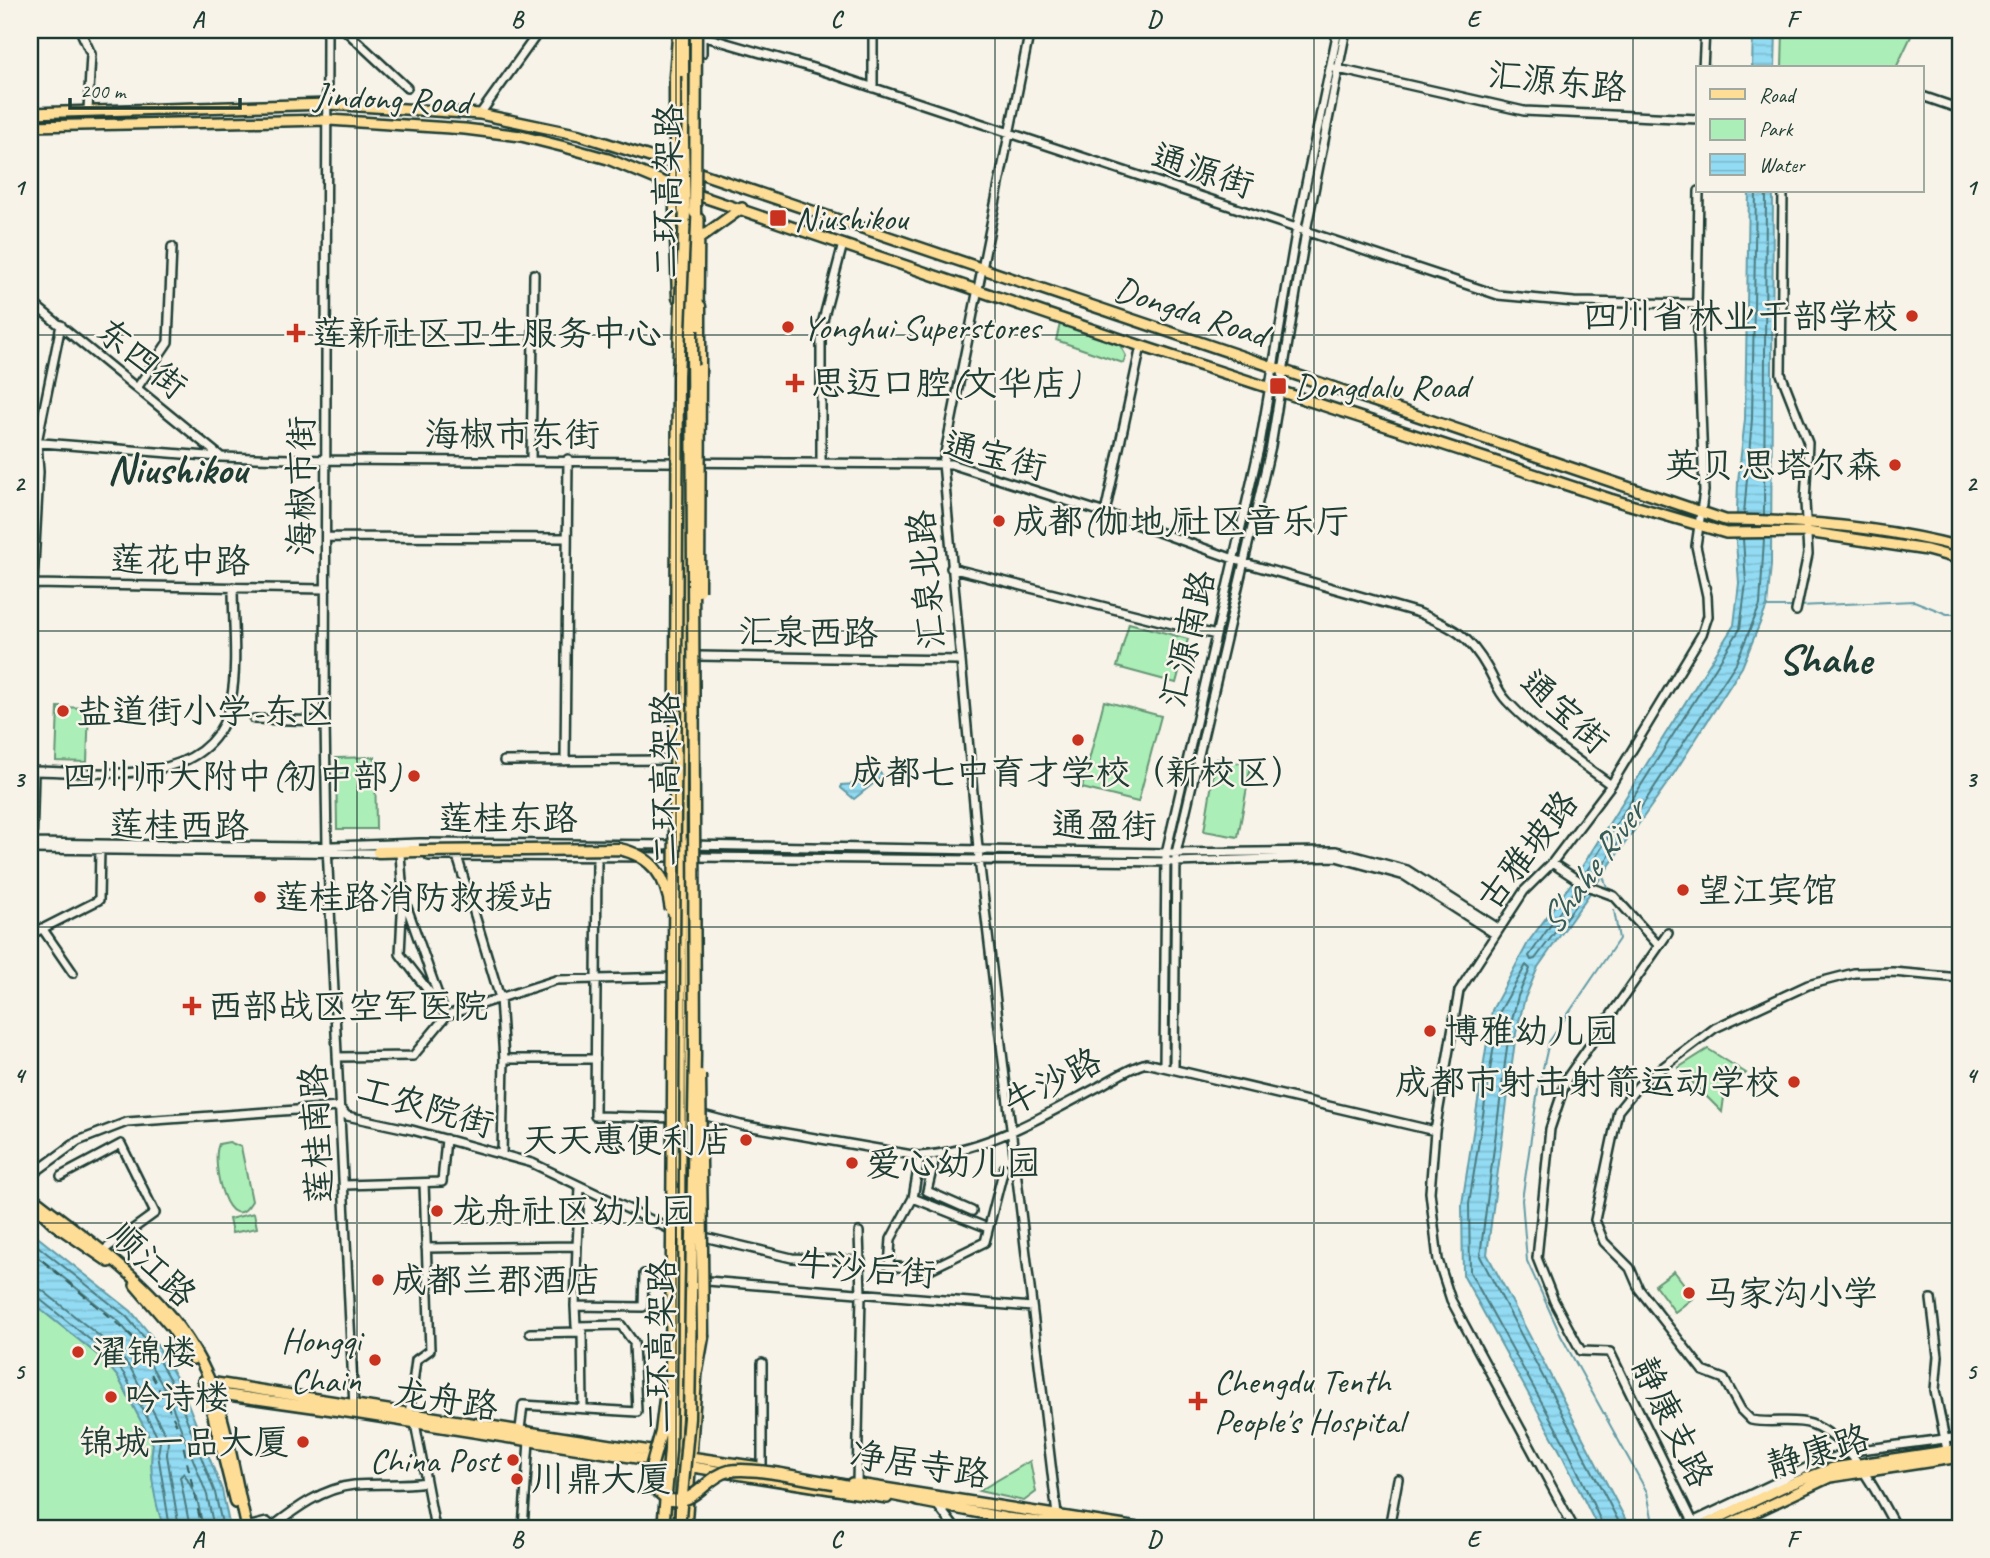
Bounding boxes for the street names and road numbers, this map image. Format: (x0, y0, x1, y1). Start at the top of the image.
street label: 汇源东路 (1485, 52, 1629, 111)
street label: Jindong Road (311, 72, 476, 125)
street label: 二环高架路 (643, 103, 692, 279)
street label: 通源街 (1146, 133, 1260, 208)
street label: Dongda Road (1109, 266, 1278, 359)
street label: 东四街 (87, 308, 197, 409)
street label: 海椒市东街 (424, 412, 600, 457)
street label: 海椒市街 (279, 416, 324, 556)
street label: 通宝街 (938, 421, 1051, 490)
street label: 汇泉北路 (898, 508, 955, 652)
street label: 莲花中路 (110, 537, 250, 584)
street label: 汇源南路 (1150, 566, 1225, 712)
street label: 汇泉西路 (738, 609, 878, 656)
street label: 通宝街 (1511, 660, 1619, 763)
street label: 二环高架路 (643, 691, 688, 867)
street label: 古雅坡路 (1467, 781, 1588, 919)
street label: 莲桂东路 (438, 796, 578, 841)
street label: 莲桂西路 (109, 802, 249, 849)
street label: 通盈街 (1051, 802, 1157, 849)
street label: 牛沙路 (995, 1038, 1109, 1125)
street label: 莲桂南路 (290, 1063, 343, 1205)
street label: 工农院街 (352, 1066, 499, 1147)
street label: 顺江路 (99, 1212, 206, 1317)
street label: 牛沙后街 (794, 1240, 938, 1297)
street label: 二环高架路 (636, 1258, 685, 1434)
street label: 静康支路 (1622, 1349, 1723, 1495)
street label: 龙舟路 (391, 1369, 501, 1430)
street label: 静康路 (1761, 1415, 1875, 1488)
street label: 净居寺路 (847, 1431, 993, 1498)

